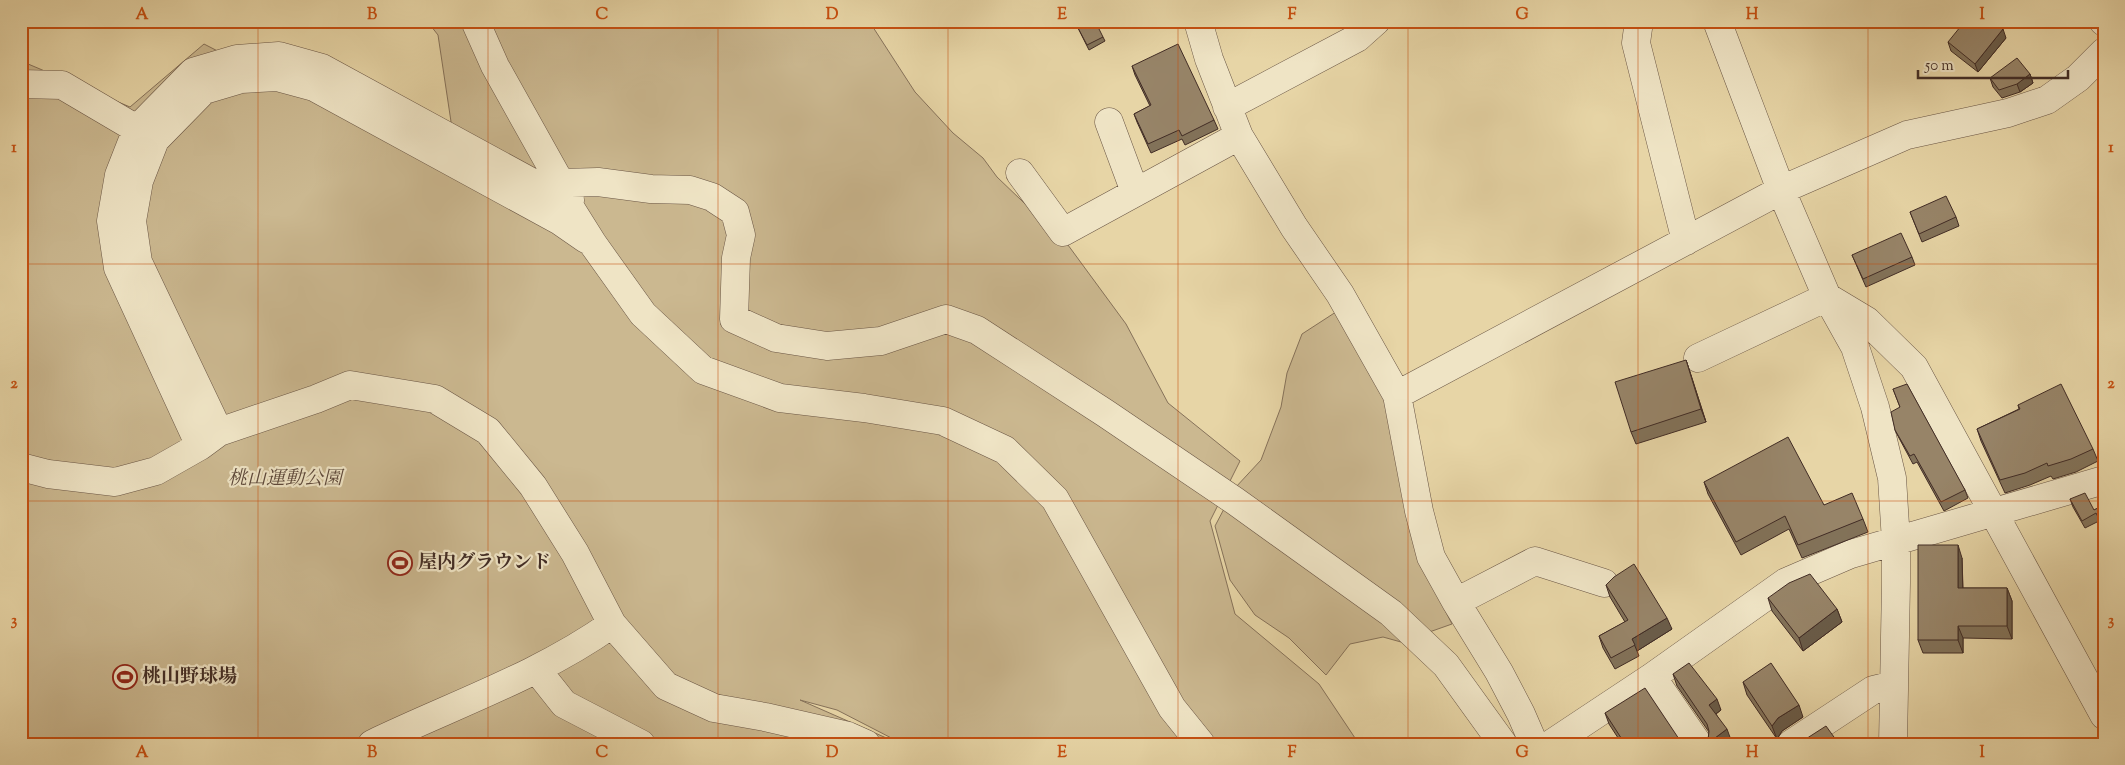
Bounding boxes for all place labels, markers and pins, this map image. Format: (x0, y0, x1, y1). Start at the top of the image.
sports icon: 屋内グラウンド (387, 550, 413, 576)
place label: 屋内グラウンド (418, 550, 551, 577)
sports icon: 桃山野球場 (112, 664, 138, 690)
place label: 桃山野球場 (142, 664, 237, 691)

